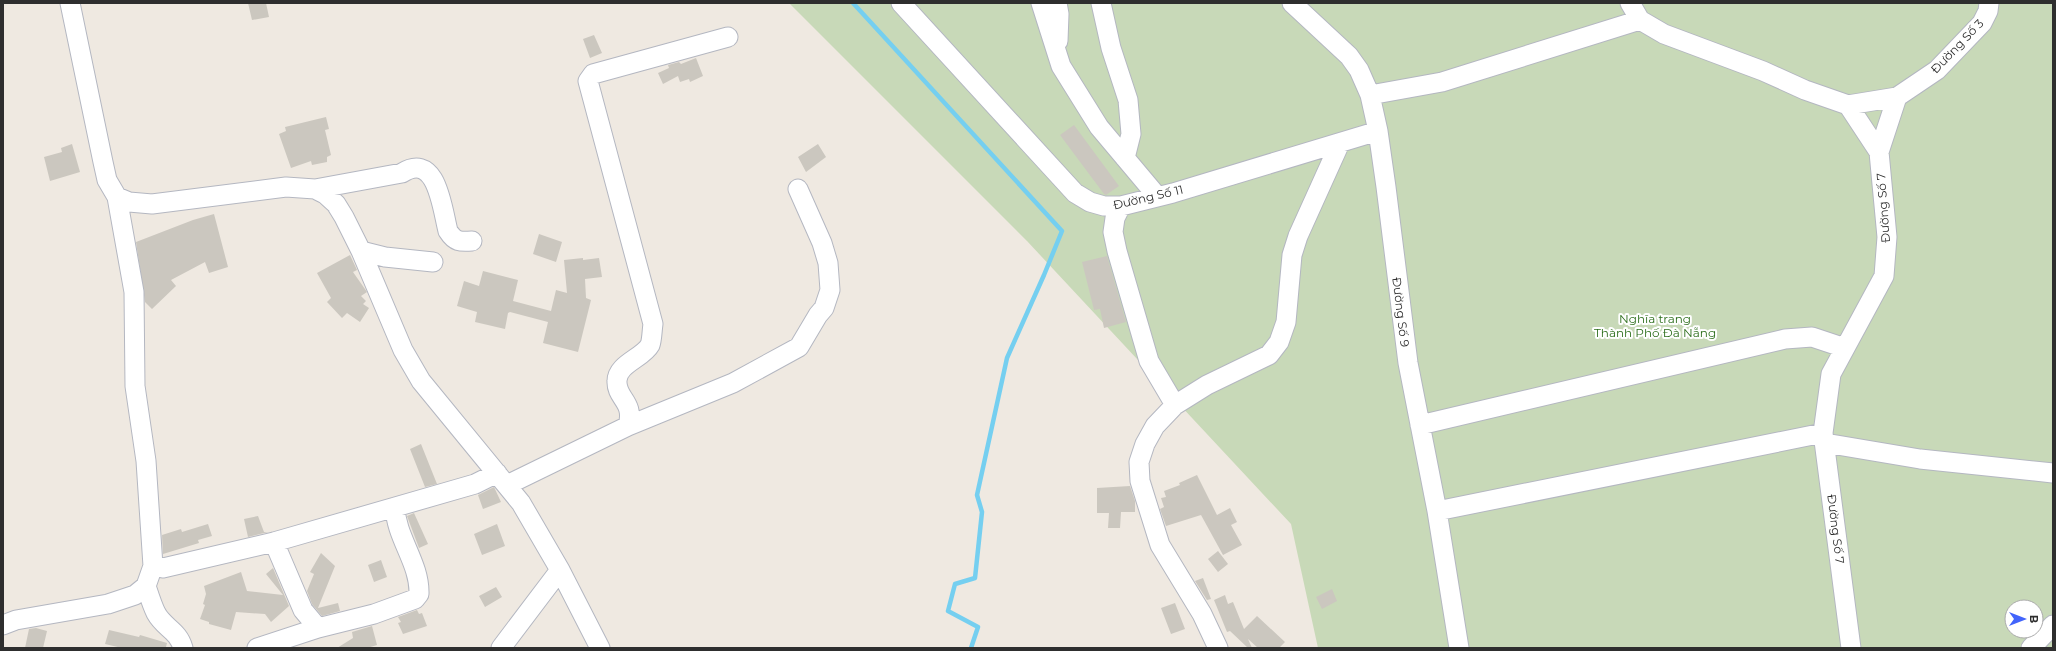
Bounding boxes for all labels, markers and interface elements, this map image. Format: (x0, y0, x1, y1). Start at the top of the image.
street label: Đường Số 3 (1927, 16, 1987, 76)
street label: Đường Số 7 (1873, 173, 1893, 243)
street label: Đường Số 11 (1111, 182, 1185, 212)
street label: Đường Số 9 (1389, 276, 1413, 348)
park label: Nghĩa trang Thành Phố Đà Nẵng (1594, 311, 1716, 340)
street label: Đường Số 7 (1824, 493, 1848, 565)
north arrow (2004, 599, 2044, 639)
text: B (2027, 615, 2041, 623)

